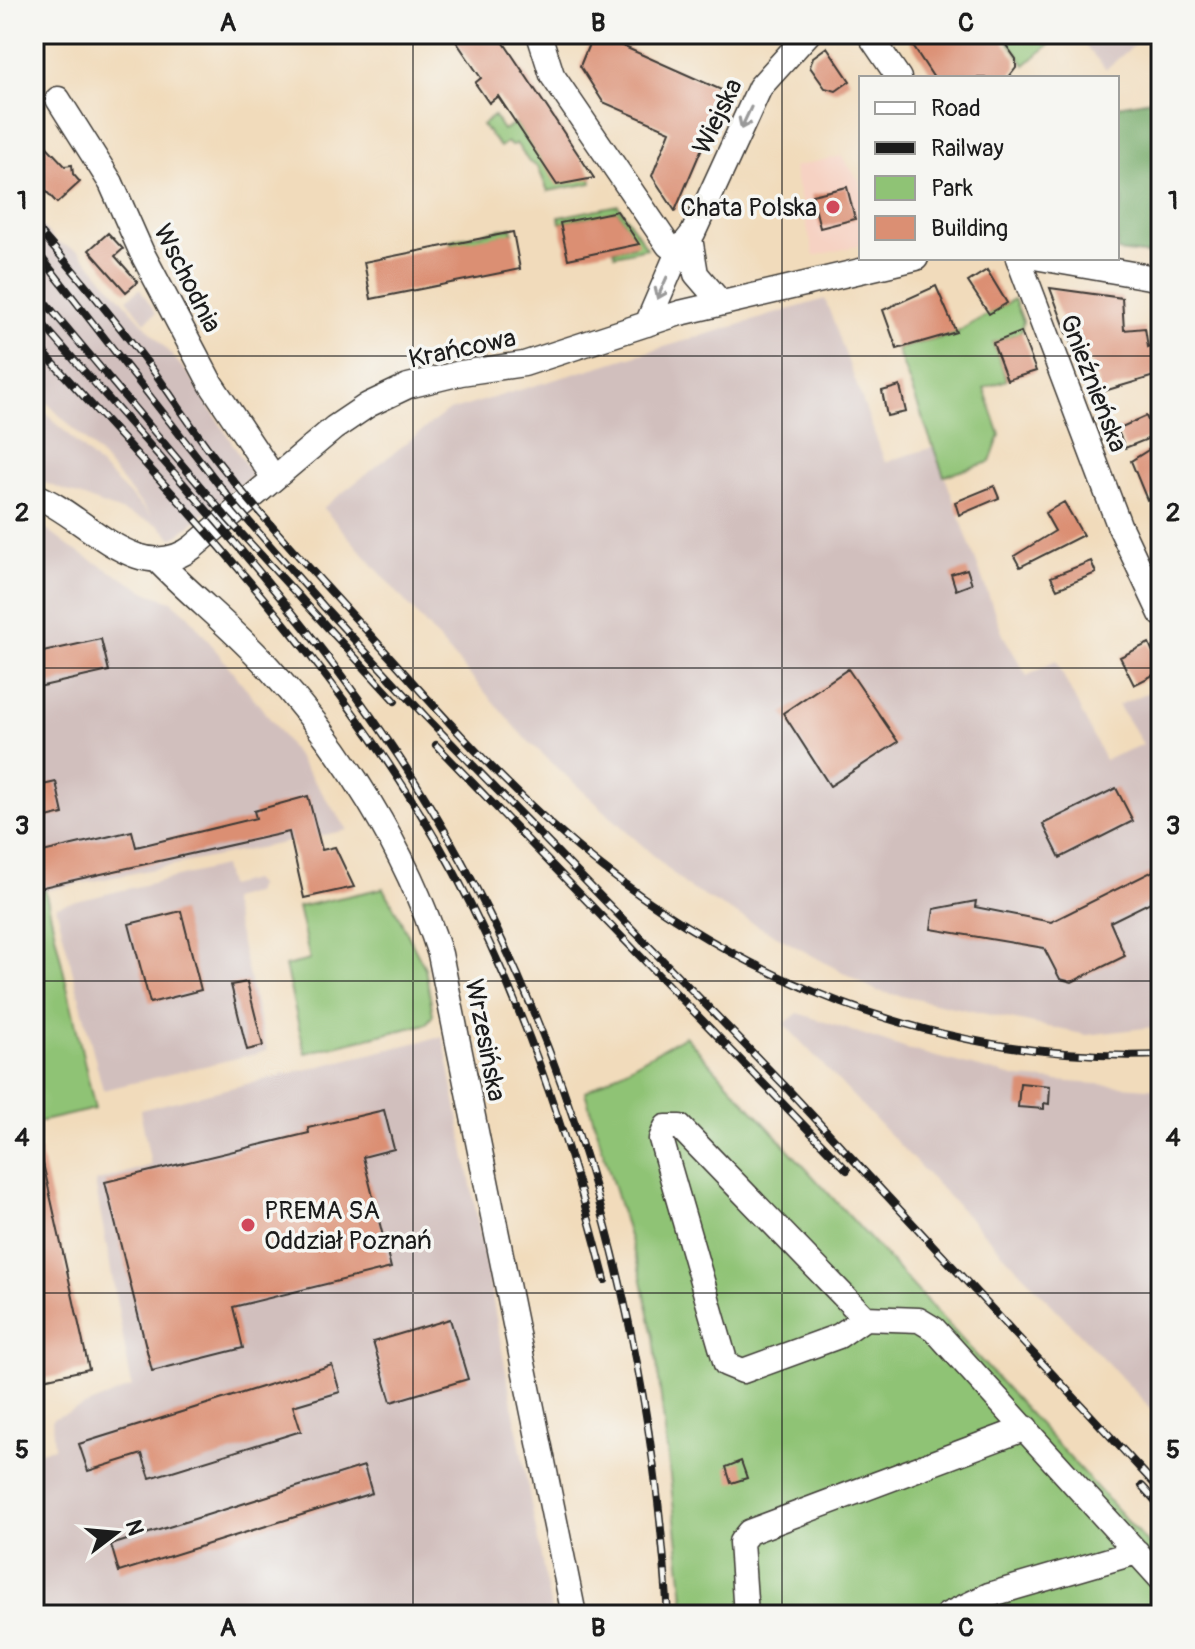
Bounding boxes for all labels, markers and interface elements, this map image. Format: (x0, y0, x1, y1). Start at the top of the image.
text: A (220, 7, 237, 39)
text: B (591, 7, 605, 39)
text: C (958, 7, 974, 39)
street label: Wiejska (686, 73, 750, 159)
legend (859, 76, 1119, 260)
text: Road (931, 94, 981, 123)
one-way arrow (738, 106, 753, 130)
text: Railway (931, 134, 1004, 163)
text: Park (931, 174, 973, 203)
text: 1 (17, 185, 27, 217)
text: 1 (1168, 185, 1178, 217)
place label: Chata Polska (680, 192, 817, 224)
marker: Chata Polska (824, 198, 842, 216)
text: Building (931, 214, 1008, 243)
street label: Wschodnia (146, 219, 228, 338)
one-way arrow (654, 276, 669, 300)
street label: Gnieźnieńska (1052, 310, 1134, 457)
street label: Krańcowa (406, 322, 519, 376)
text: 2 (15, 497, 29, 529)
text: 2 (1166, 497, 1180, 529)
text: 3 (15, 810, 29, 842)
text: 3 (1166, 810, 1180, 842)
street label: Wrzesińska (458, 976, 513, 1104)
text: 4 (14, 1122, 30, 1154)
text: 4 (1165, 1122, 1181, 1154)
place label: PREMA SA Oddział Poznań (264, 1195, 432, 1257)
marker: PREMA SA Oddział Poznań (239, 1216, 257, 1234)
text: 5 (15, 1434, 29, 1466)
text: 5 (1166, 1434, 1180, 1466)
north arrow (76, 1493, 156, 1573)
text: N (119, 1517, 150, 1539)
text: A (220, 1612, 237, 1644)
text: B (591, 1612, 605, 1644)
text: C (958, 1612, 974, 1644)

